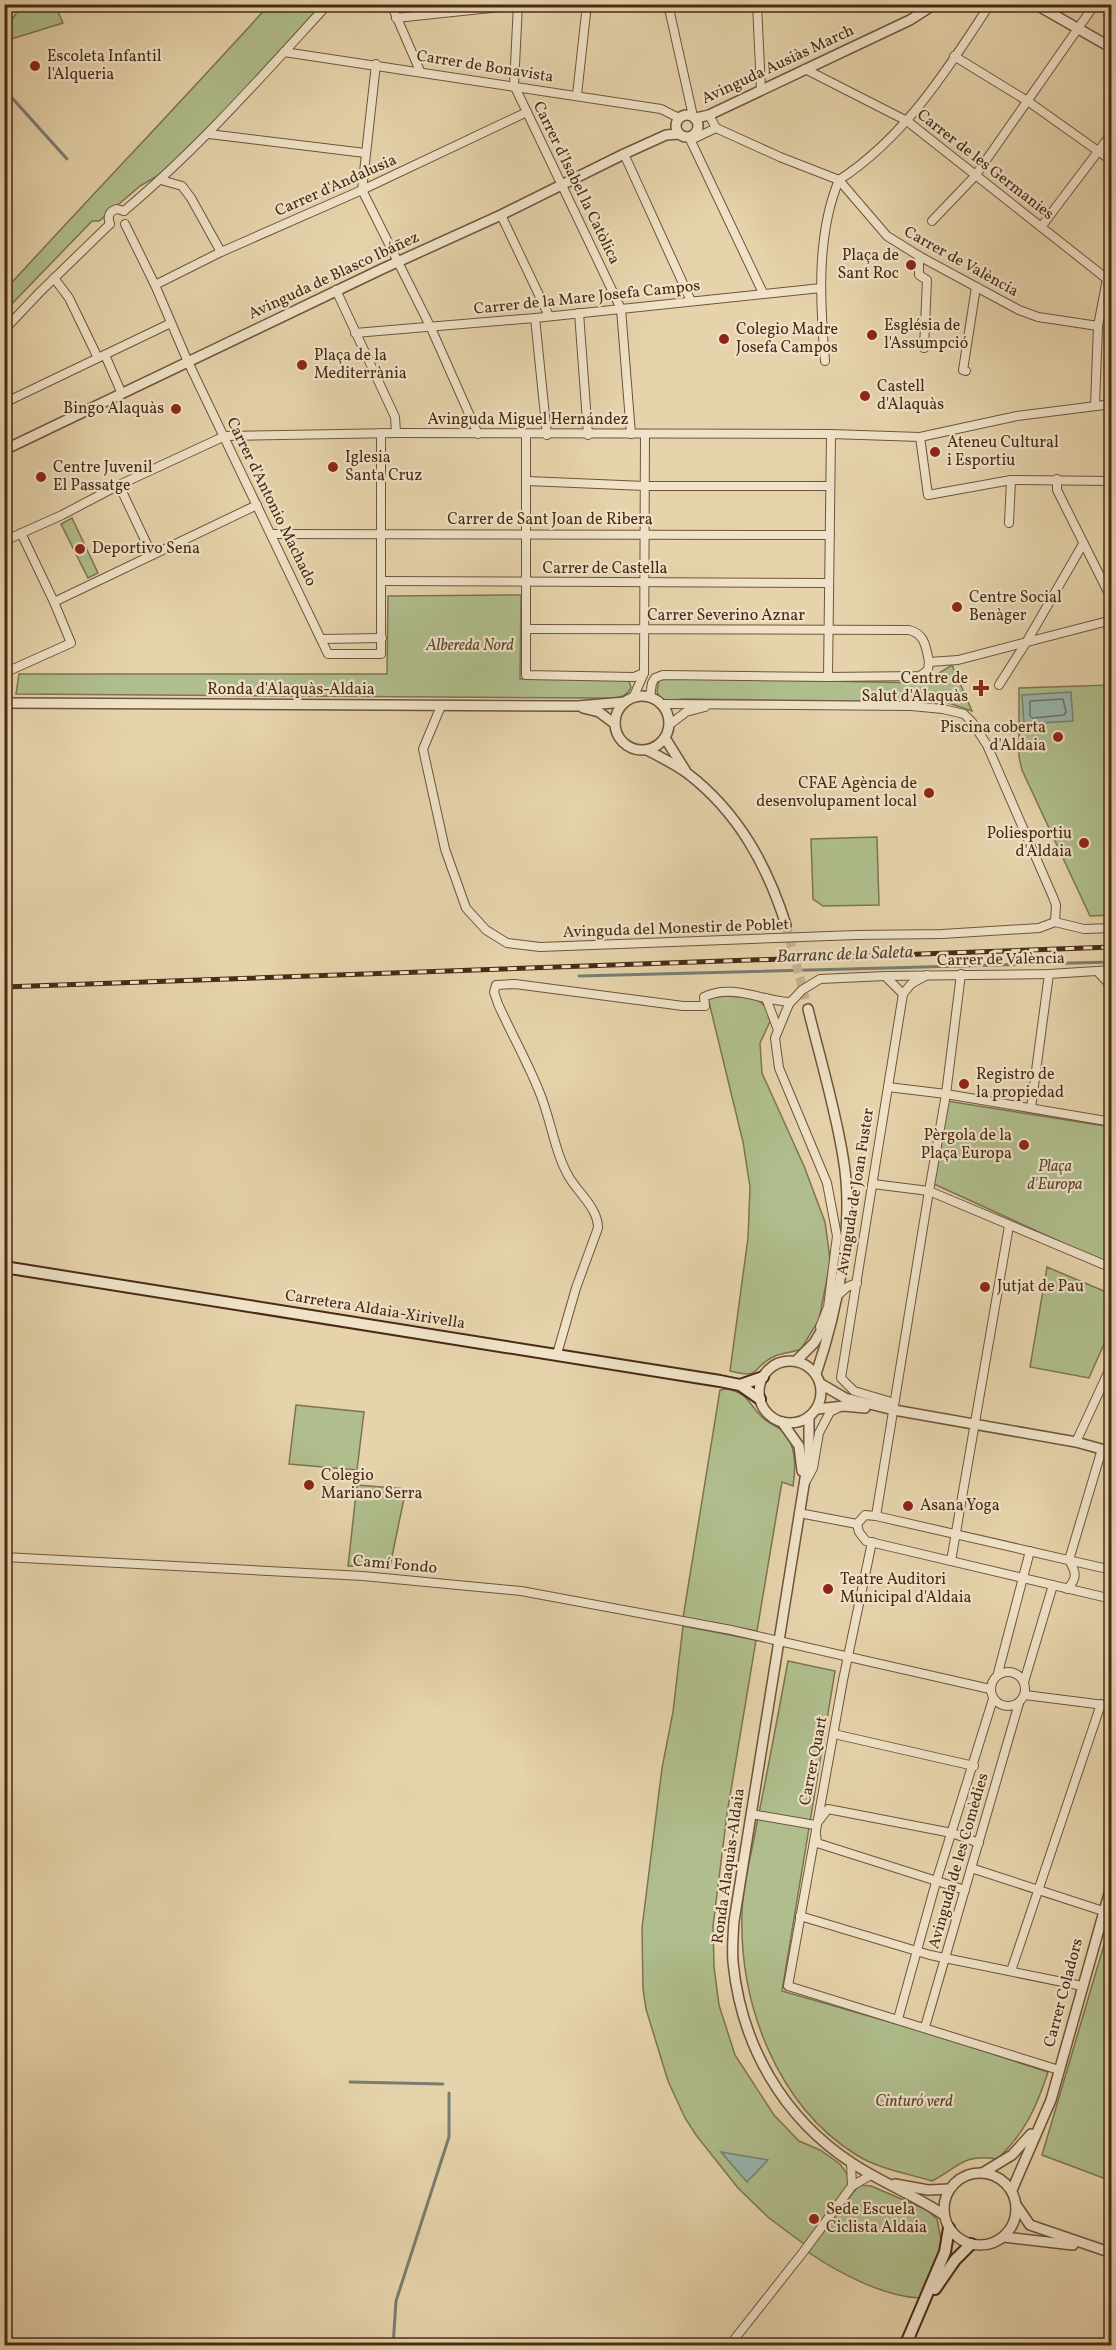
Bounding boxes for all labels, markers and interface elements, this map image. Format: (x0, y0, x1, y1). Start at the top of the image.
street label: Avinguda Ausiàs March (698, 20, 858, 110)
street label: Carrer de Bonavista (415, 45, 555, 89)
place label: Escoleta Infantil l'Alqueria (47, 46, 162, 86)
marker: Escoleta Infantil l'Alqueria (28, 59, 42, 73)
street label: Carrer d'Isabel la Catòlica (527, 98, 625, 268)
street label: Carrer de les Germanies (912, 104, 1058, 226)
street label: Carrer d'Andalusia (272, 149, 400, 223)
street label: Carrer de València (900, 221, 1022, 303)
street label: Avinguda de Blasco Ibáñez (245, 227, 423, 325)
place label: Plaça de Sant Roc (838, 245, 899, 285)
marker: Plaça de Sant Roc (904, 258, 918, 272)
street label: Carrer de la Mare Josefa Campos (473, 275, 701, 321)
place label: Església de l'Assumpció (884, 315, 968, 355)
place label: Colegio Madre Josefa Campos (736, 319, 838, 359)
marker: Església de l'Assumpció (865, 328, 879, 342)
marker: Colegio Madre Josefa Campos (717, 332, 731, 346)
place label: Plaça de la Mediterrània (314, 345, 407, 385)
marker: Plaça de la Mediterrània (295, 358, 309, 372)
place label: Castell d'Alaquàs (877, 376, 944, 416)
marker: Castell d'Alaquàs (858, 389, 872, 403)
place label: Bingo Alaquàs (63, 398, 164, 420)
marker: Bingo Alaquàs (169, 402, 183, 416)
street label: Avinguda Miguel Hernández (427, 409, 629, 431)
street label: Carrer d'Antonio Machado (220, 414, 322, 590)
place label: Ateneu Cultural i Esportiu (947, 432, 1059, 472)
marker: Ateneu Cultural i Esportiu (928, 445, 942, 459)
place label: Iglesia Santa Cruz (345, 447, 422, 487)
place label: Centre Juvenil El Passatge (53, 457, 153, 497)
marker: Iglesia Santa Cruz (326, 460, 340, 474)
marker: Centre Juvenil El Passatge (34, 470, 48, 484)
street label: Carrer de Sant Joan de Ribera (447, 509, 653, 531)
place label: Deportivo Sena (92, 538, 200, 560)
marker: Deportivo Sena (73, 542, 87, 556)
street label: Carrer de Castella (543, 558, 668, 580)
place label: Centre Social Benàger (969, 587, 1062, 627)
marker: Centre Social Benàger (950, 600, 964, 614)
street label: Carrer Severino Aznar (647, 605, 805, 627)
park label: Albereda Nord (425, 635, 514, 657)
place label: Centre de Salut d'Alaquàs (861, 668, 968, 708)
street label: Ronda d'Alaquàs-Aldaia (207, 679, 375, 701)
marker: Centre de Salut d'Alaquàs (972, 679, 990, 697)
place label: Piscina coberta d'Aldaia (940, 717, 1046, 757)
marker: Piscina coberta d'Aldaia (1051, 730, 1065, 744)
place label: CFAE Agència de desenvolupament local (756, 773, 917, 813)
marker: CFAE Agència de desenvolupament local (922, 786, 936, 800)
place label: Poliesportiu d'Aldaia (987, 823, 1072, 863)
marker: Poliesportiu d'Aldaia (1077, 836, 1091, 850)
street label: Avinguda del Monestir de Poblet (563, 914, 790, 944)
water label: Barranc de la Saleta (776, 940, 914, 970)
street label: Carrer de València (937, 948, 1065, 972)
place label: Registro de la propiedad (976, 1064, 1064, 1104)
marker: Registro de la propiedad (957, 1077, 971, 1091)
street label: Avinguda de Joan Fuster (832, 1107, 880, 1277)
place label: Pèrgola de la Plaça Europa (921, 1125, 1012, 1165)
marker: Pèrgola de la Plaça Europa (1017, 1138, 1031, 1152)
park label: Plaça d'Europa (1027, 1156, 1083, 1196)
place label: Jutjat de Pau (997, 1276, 1084, 1298)
marker: Jutjat de Pau (978, 1280, 992, 1294)
street label: Carretera Aldaia-Xirivella (283, 1285, 467, 1335)
place label: Colegio Mariano Serra (321, 1465, 422, 1505)
marker: Colegio Mariano Serra (302, 1478, 316, 1492)
place label: Asana Yoga (920, 1495, 1000, 1517)
marker: Asana Yoga (901, 1499, 915, 1513)
street label: Camí Fondo (352, 1550, 438, 1580)
place label: Teatre Auditori Municipal d'Aldaia (840, 1569, 972, 1609)
marker: Teatre Auditori Municipal d'Aldaia (821, 1582, 835, 1596)
street label: Carrer Quart (795, 1714, 833, 1807)
street label: Avinguda de les Comèdies (923, 1770, 995, 1951)
street label: Ronda Alaquàs-Aldaia (707, 1787, 751, 1945)
street label: Carrer Coladors (1039, 1936, 1089, 2050)
park label: Cinturó verd (875, 2091, 953, 2113)
place label: Sede Escuela Ciclista Aldaia (826, 2199, 927, 2239)
marker: Sede Escuela Ciclista Aldaia (807, 2212, 821, 2226)

